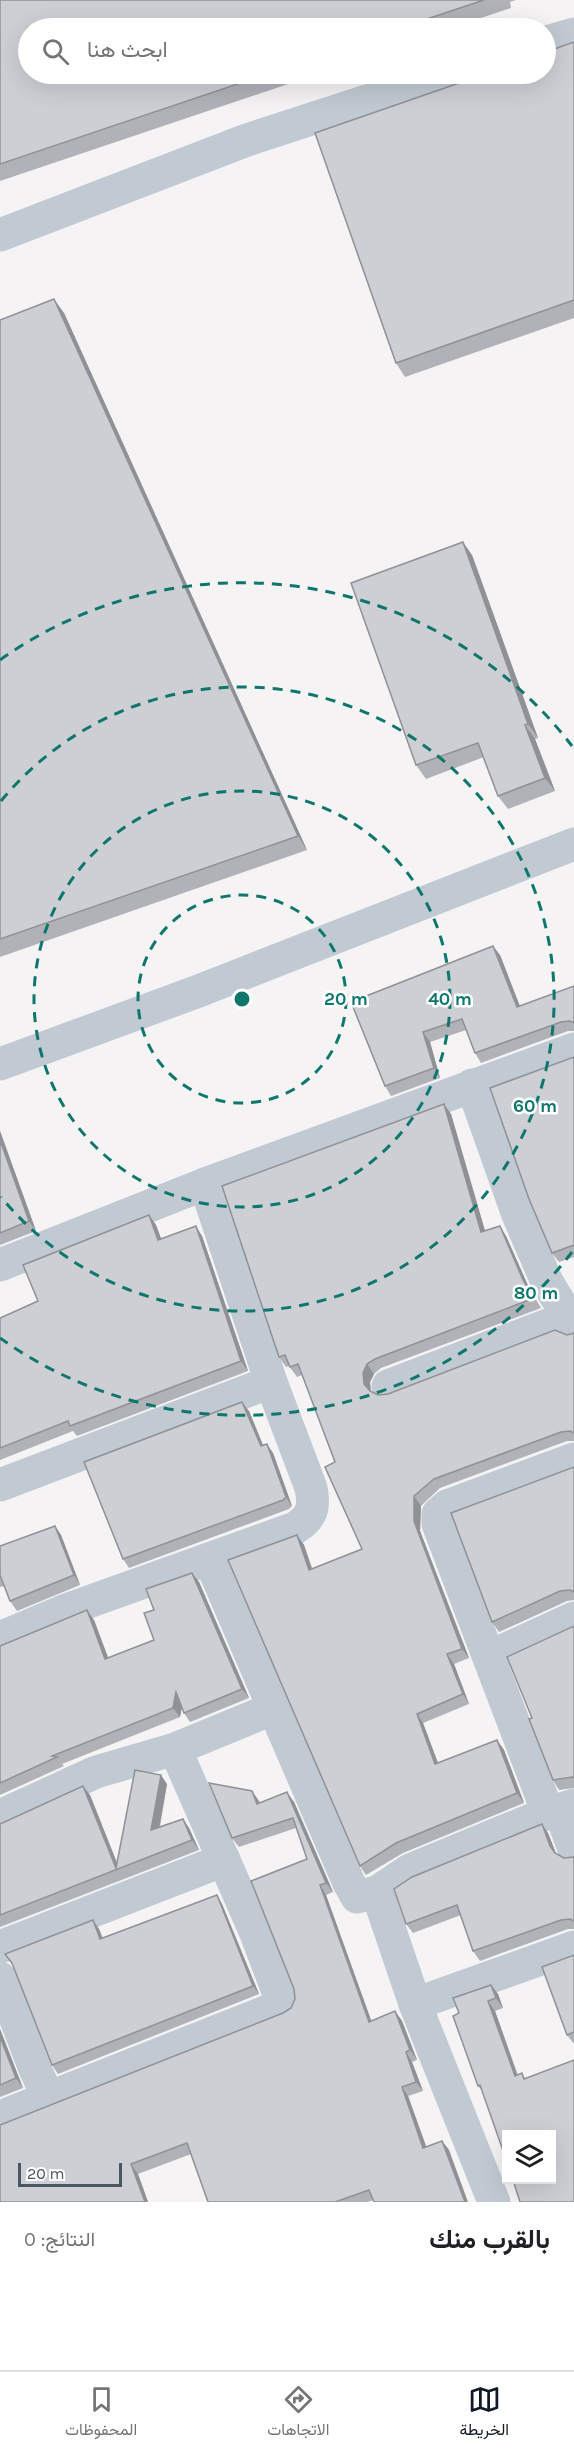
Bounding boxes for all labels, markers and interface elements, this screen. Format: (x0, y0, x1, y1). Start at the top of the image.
search box (18, 18, 556, 84)
icon: search (39, 35, 72, 68)
text: ابحث هنا (87, 37, 168, 63)
text: 20 m (324, 988, 368, 1010)
text: 40 m (428, 988, 472, 1010)
centre of rings (232, 989, 252, 1009)
text: 60 m (513, 1095, 557, 1117)
text: 80 m (514, 1282, 558, 1304)
map controls (502, 2130, 556, 2184)
button: layers (502, 2130, 556, 2184)
scale bar (18, 2160, 122, 2188)
text: 20 m (27, 2164, 65, 2183)
text: بالقرب منك (429, 2224, 550, 2255)
text: النتائج: 0 (24, 2228, 95, 2251)
tab: المحفوظات (65, 2383, 137, 2444)
tab: الاتجاهات (267, 2383, 329, 2444)
tab: الخريطة (459, 2383, 509, 2444)

